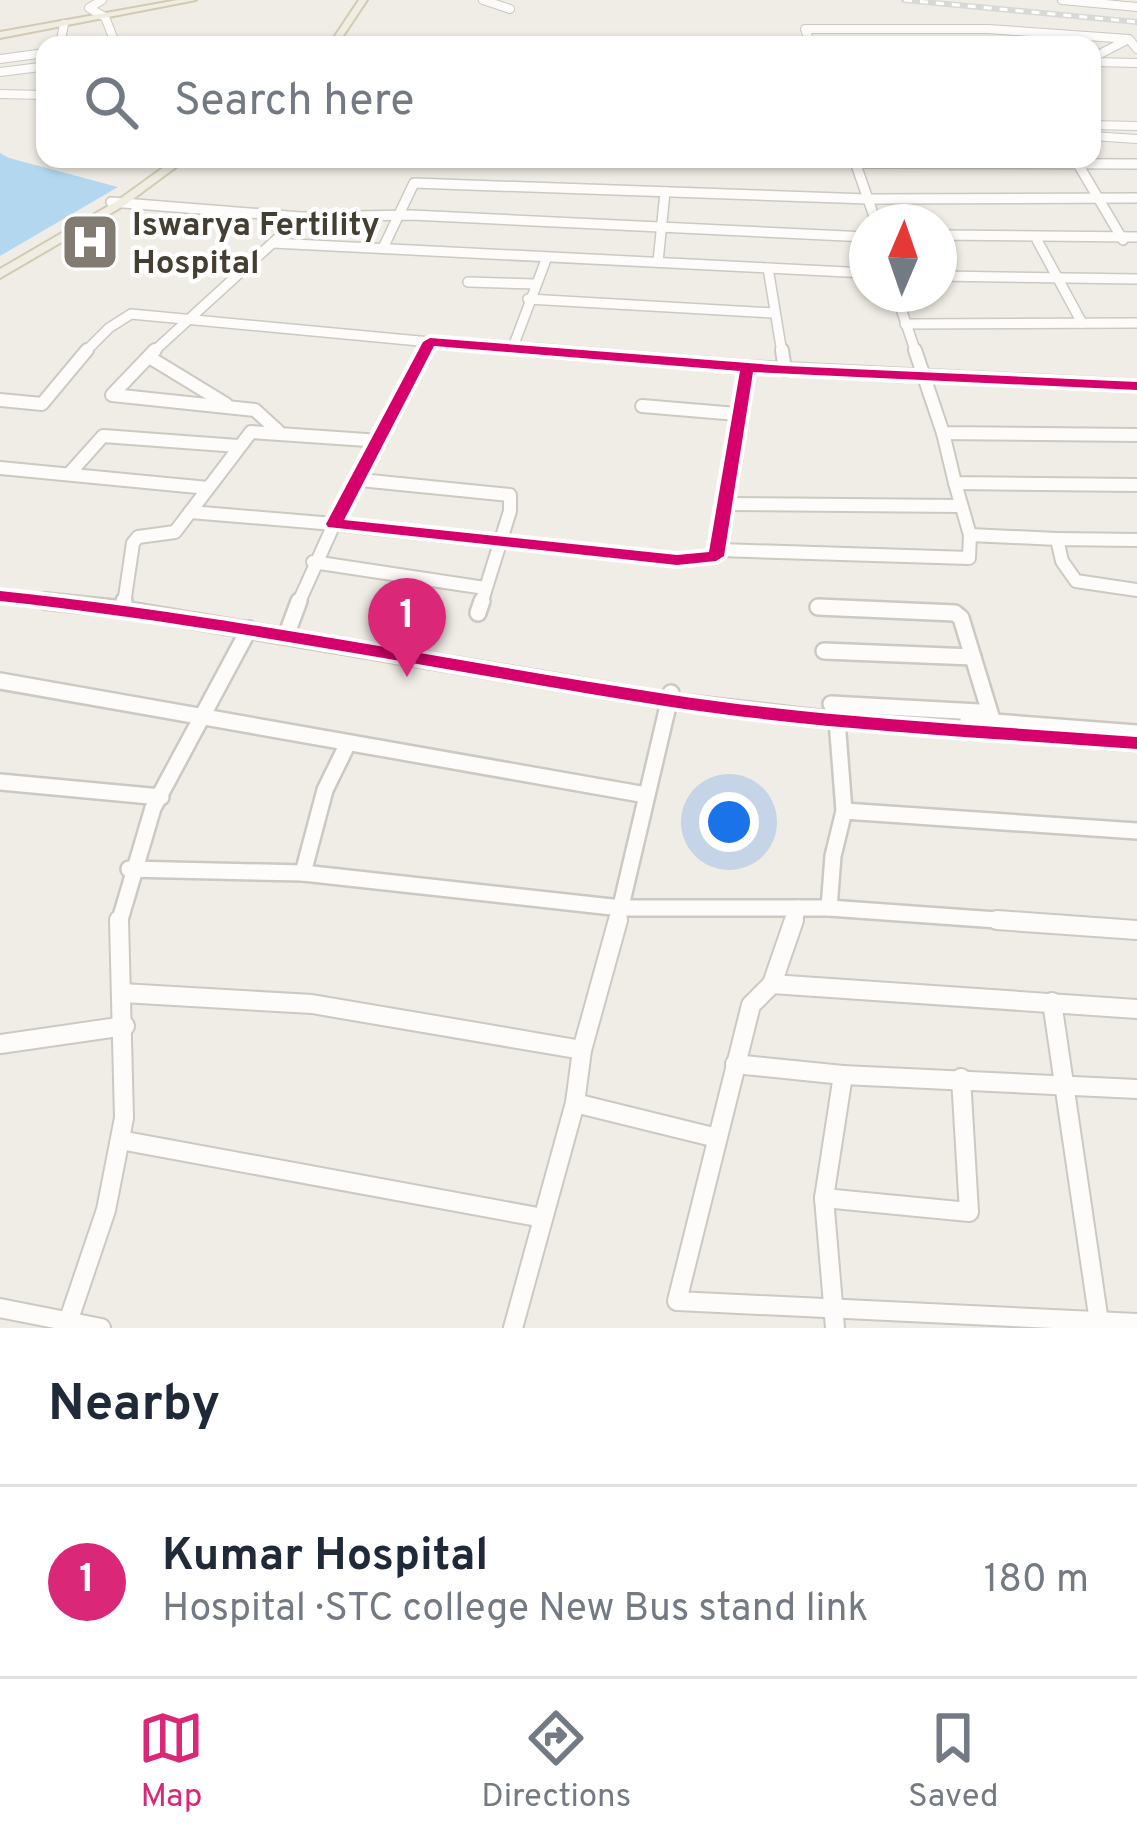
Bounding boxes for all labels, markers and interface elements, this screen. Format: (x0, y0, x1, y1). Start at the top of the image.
search box (36, 36, 1101, 168)
icon: search (78, 69, 144, 135)
text: Search here (174, 74, 414, 131)
north arrow (849, 204, 957, 312)
place label: Iswarya Fertility Hospital (132, 206, 380, 286)
hospital icon: Iswarya Fertility Hospital (59, 211, 121, 273)
pin: 1 (368, 578, 446, 677)
your location (699, 792, 759, 852)
text: Nearby (48, 1374, 220, 1439)
text: Kumar Hospital (162, 1529, 488, 1586)
text: 1 (79, 1557, 95, 1606)
text: 180 m (984, 1557, 1089, 1606)
text: Hospital · STC college New Bus stand link (162, 1586, 868, 1635)
tab: Map (138, 1705, 204, 1819)
tab: Directions (481, 1705, 631, 1819)
tab: Saved (908, 1705, 999, 1819)

